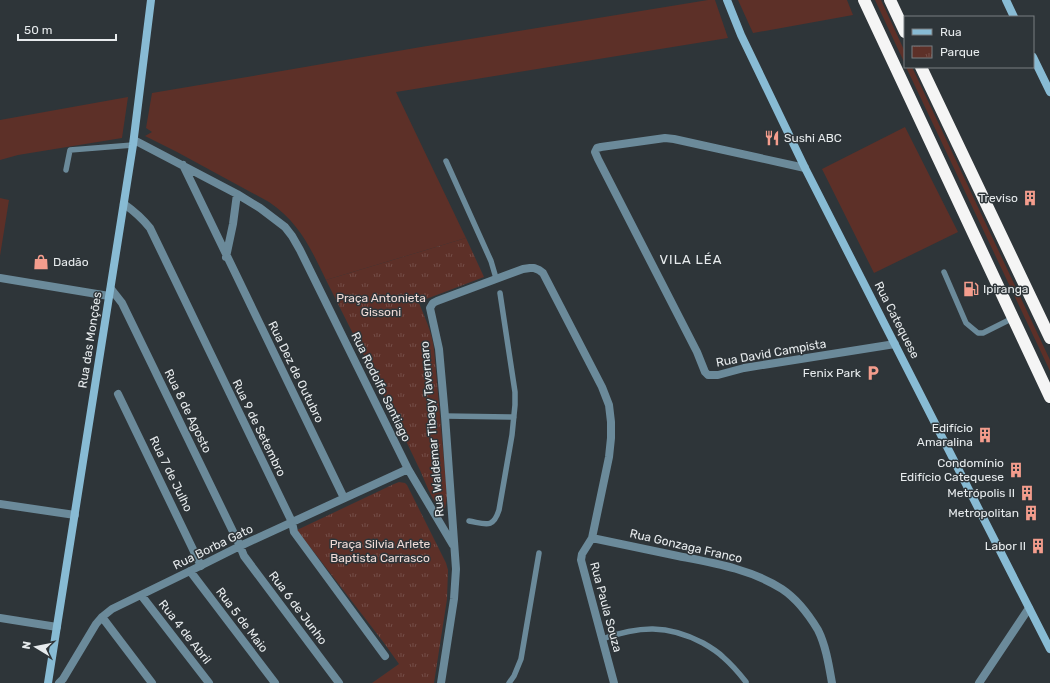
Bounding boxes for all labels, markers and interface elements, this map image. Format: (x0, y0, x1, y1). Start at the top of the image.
scale bar (18, 16, 116, 42)
legend (904, 16, 1034, 68)
text: 50 m (24, 23, 52, 37)
text: Rua (940, 25, 962, 39)
text: Parque (940, 45, 980, 59)
restaurant icon: Sushi ABC (763, 129, 781, 147)
place label: Sushi ABC (784, 131, 842, 145)
building icon: Treviso (1021, 189, 1039, 207)
place label: Treviso (979, 191, 1018, 205)
district label: VILA LÉA (660, 252, 722, 267)
shop icon: Dadão (32, 253, 50, 271)
place label: Dadão (53, 255, 89, 269)
street label: Rua Catequese (872, 279, 923, 361)
fuel station icon: Ipiranga (962, 280, 980, 298)
place label: Ipiranga (983, 282, 1028, 296)
street label: Rua das Monções (75, 291, 105, 389)
park label: Praça Antonieta Gissoni (336, 291, 426, 319)
street label: Rua Dez de Outubro (265, 319, 327, 425)
street label: Rua Rodolfo Santiago (348, 330, 414, 444)
street label: Rua David Campista (715, 336, 827, 370)
street label: Rua Waldemar Tibagy Tavernaro (417, 340, 447, 517)
parking icon: Fenix Park (864, 364, 882, 382)
place label: Fenix Park (803, 366, 862, 380)
street label: Rua 8 de Agosto (162, 367, 214, 455)
street label: Rua 9 de Setembro (229, 377, 289, 479)
place label: Edifício Amaralina (917, 421, 973, 449)
building icon: Edifício Amaralina (976, 426, 994, 444)
street label: Rua 7 de Julho (147, 434, 195, 514)
place label: Condomínio Edifício Catequese (900, 456, 1004, 484)
building icon: Condomínio Edifício Catequese (1007, 461, 1025, 479)
building icon: Metrópolis II (1018, 484, 1036, 502)
place label: Metrópolis II (947, 486, 1015, 500)
building icon: Metropolitan (1022, 504, 1040, 522)
place label: Metropolitan (948, 506, 1019, 520)
street label: Rua Borba Gato (171, 522, 255, 572)
street label: Rua Gonzaga Franco (628, 526, 744, 566)
park label: Praça Silvia Arlete Baptista Carrasco (330, 537, 431, 565)
building icon: Labor II (1029, 537, 1047, 555)
place label: Labor II (985, 539, 1026, 553)
street label: Rua Paula Souza (587, 560, 625, 654)
street label: Rua 6 de Junho (266, 569, 330, 647)
street label: Rua 5 de Maio (213, 585, 271, 655)
street label: Rua 4 de Abril (156, 597, 214, 667)
north arrow (16, 627, 56, 667)
text: N (20, 640, 34, 650)

